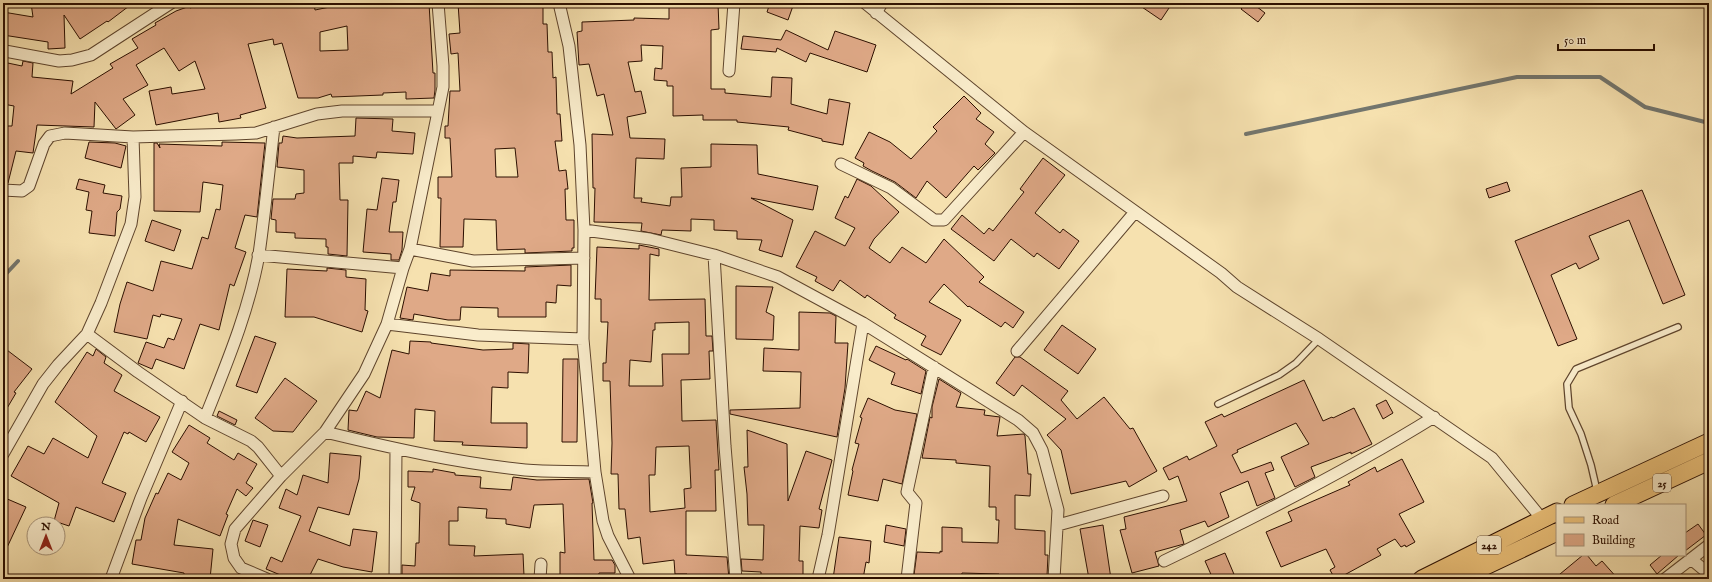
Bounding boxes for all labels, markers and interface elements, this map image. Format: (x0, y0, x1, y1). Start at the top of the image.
scale bar (1558, 26, 1654, 52)
text: 50 m (1564, 33, 1586, 48)
road number: 25 (1653, 474, 1671, 492)
legend (1556, 504, 1686, 556)
text: Road (1592, 513, 1620, 528)
north arrow (26, 516, 66, 556)
text: N (40, 520, 51, 534)
text: Building (1592, 533, 1636, 548)
road number: 242 (1477, 536, 1501, 554)

